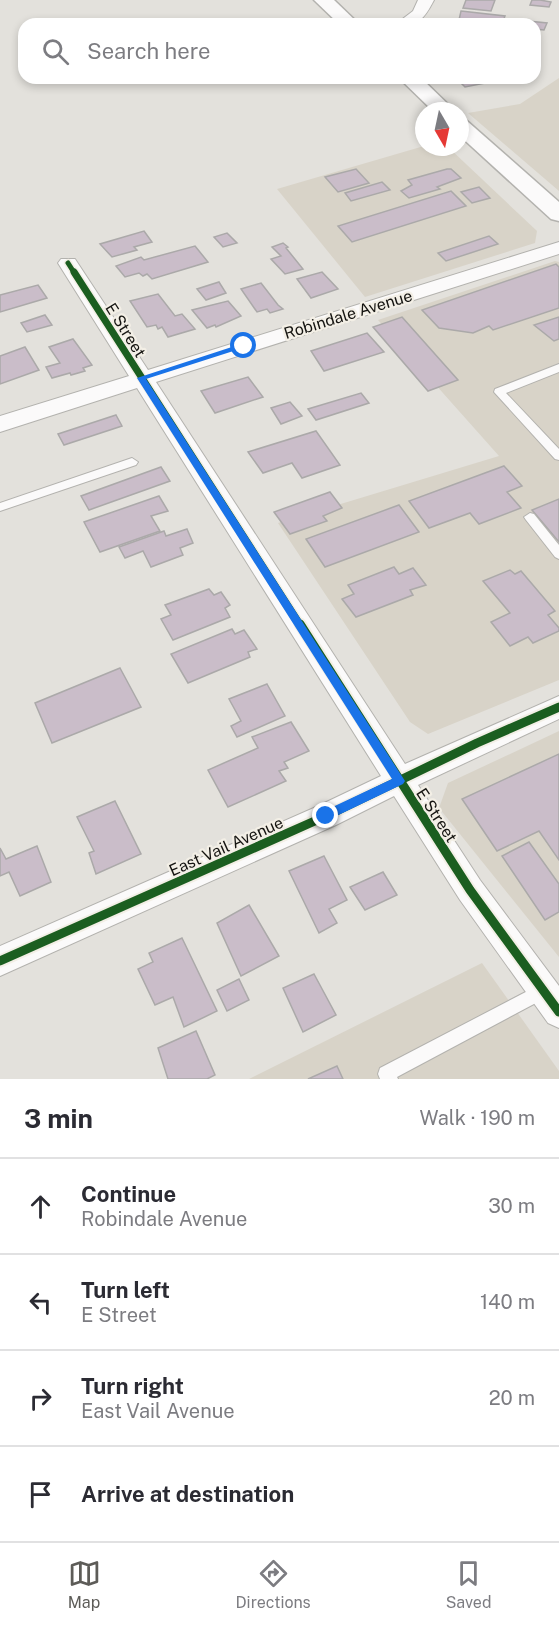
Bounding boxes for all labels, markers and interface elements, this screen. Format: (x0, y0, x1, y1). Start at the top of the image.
search box (18, 18, 541, 84)
icon: search (39, 35, 72, 68)
text: Search here (87, 38, 211, 64)
north arrow (415, 102, 469, 156)
street label: Robindale Avenue (282, 286, 415, 343)
street label: E Street (101, 300, 150, 361)
route start (230, 332, 256, 358)
street label: E Street (412, 785, 461, 846)
route end (312, 802, 338, 828)
street label: East Vail Avenue (166, 813, 286, 880)
text: 3 min (24, 1103, 93, 1134)
text: Walk · 190 m (419, 1106, 535, 1130)
text: Continue (81, 1181, 176, 1207)
icon: ahead (24, 1190, 57, 1223)
text: 30 m (488, 1194, 535, 1218)
text: Robindale Avenue (81, 1207, 247, 1231)
text: Turn left (81, 1277, 170, 1303)
icon: left (24, 1286, 57, 1319)
text: 140 m (480, 1290, 535, 1314)
text: E Street (81, 1303, 157, 1327)
text: Turn right (81, 1373, 184, 1399)
icon: right (24, 1382, 57, 1415)
text: 20 m (489, 1386, 535, 1410)
text: East Vail Avenue (81, 1399, 235, 1423)
icon: arrive (24, 1478, 57, 1511)
text: Arrive at destination (81, 1481, 294, 1507)
tab: Map (68, 1557, 101, 1612)
tab: Directions (236, 1557, 311, 1612)
tab: Saved (446, 1557, 491, 1612)

